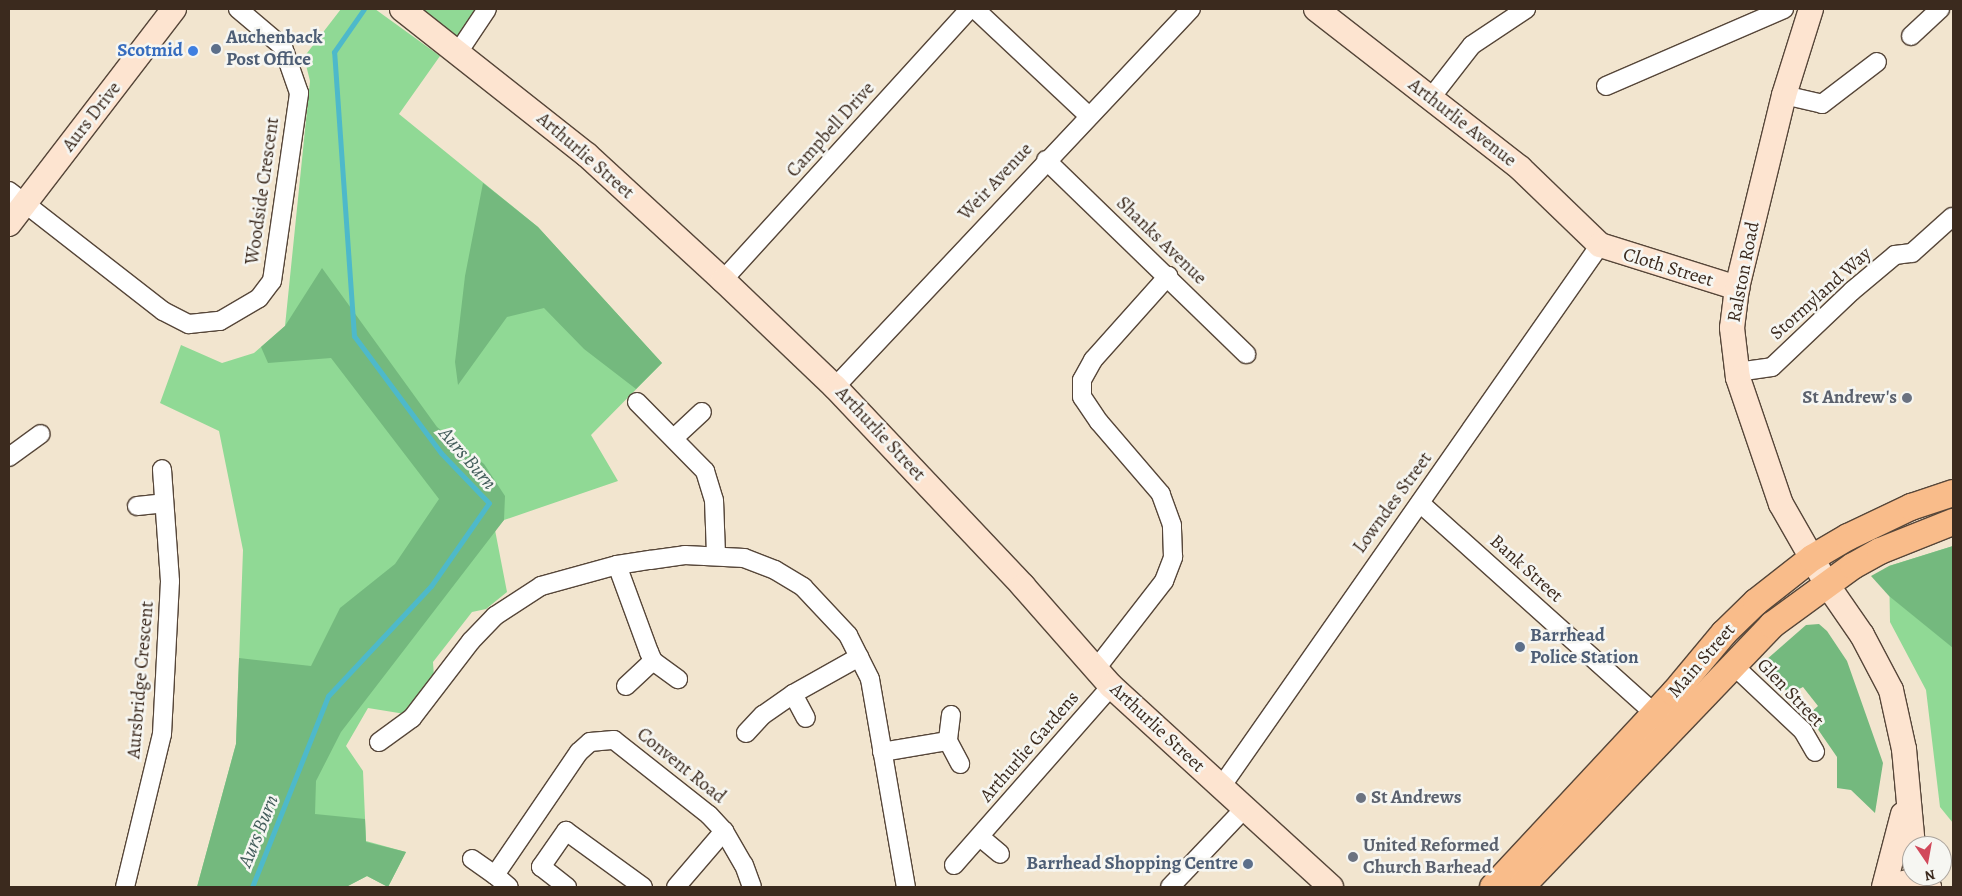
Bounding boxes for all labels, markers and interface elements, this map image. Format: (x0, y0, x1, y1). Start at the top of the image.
place label: Auchenback Post Office (226, 27, 323, 71)
place label: Scotmid (117, 40, 183, 62)
marker: Auchenback Post Office (210, 43, 222, 55)
marker: Scotmid (187, 45, 199, 57)
street label: Arthurlie Avenue (1403, 74, 1521, 172)
street label: Aurs Drive (58, 78, 126, 156)
street label: Campbell Drive (782, 78, 880, 182)
street label: Arthurlie Street (532, 108, 638, 204)
street label: Woodside Crescent (241, 116, 285, 266)
street label: Weir Avenue (954, 138, 1038, 226)
street label: Shanks Avenue (1111, 192, 1211, 290)
street label: Ralston Road (1723, 220, 1765, 324)
street label: Stormyland Way (1766, 243, 1876, 345)
street label: Cloth Street (1620, 244, 1716, 292)
street label: Arthurlie Street (830, 382, 930, 486)
place label: St Andrew's (1802, 387, 1897, 409)
marker: St Andrew's (1901, 392, 1913, 404)
water label: Aurs Burn (434, 422, 502, 494)
street label: Lowndes Street (1349, 448, 1437, 558)
street label: Bank Street (1485, 530, 1567, 608)
street label: Aursbridge Crescent (123, 600, 159, 760)
street label: Main Street (1664, 619, 1740, 703)
place label: Barrhead Police Station (1530, 625, 1639, 669)
marker: Barrhead Police Station (1514, 641, 1526, 653)
street label: Glen Street (1752, 654, 1828, 732)
street label: Arthurlie Street (1105, 678, 1209, 778)
street label: Arthurlie Gardens (976, 687, 1084, 807)
street label: Convent Road (632, 723, 730, 809)
place label: St Andrews (1371, 787, 1461, 809)
water label: Aurs Burn (233, 791, 283, 871)
marker: St Andrews (1355, 792, 1367, 804)
place label: United Reformed Church Barhead (1363, 835, 1499, 879)
north arrow (1902, 836, 1952, 886)
marker: United Reformed Church Barhead (1347, 851, 1359, 863)
place label: Barrhead Shopping Centre (1026, 853, 1238, 875)
marker: Barrhead Shopping Centre (1242, 858, 1254, 870)
text: N (1923, 865, 1937, 886)

